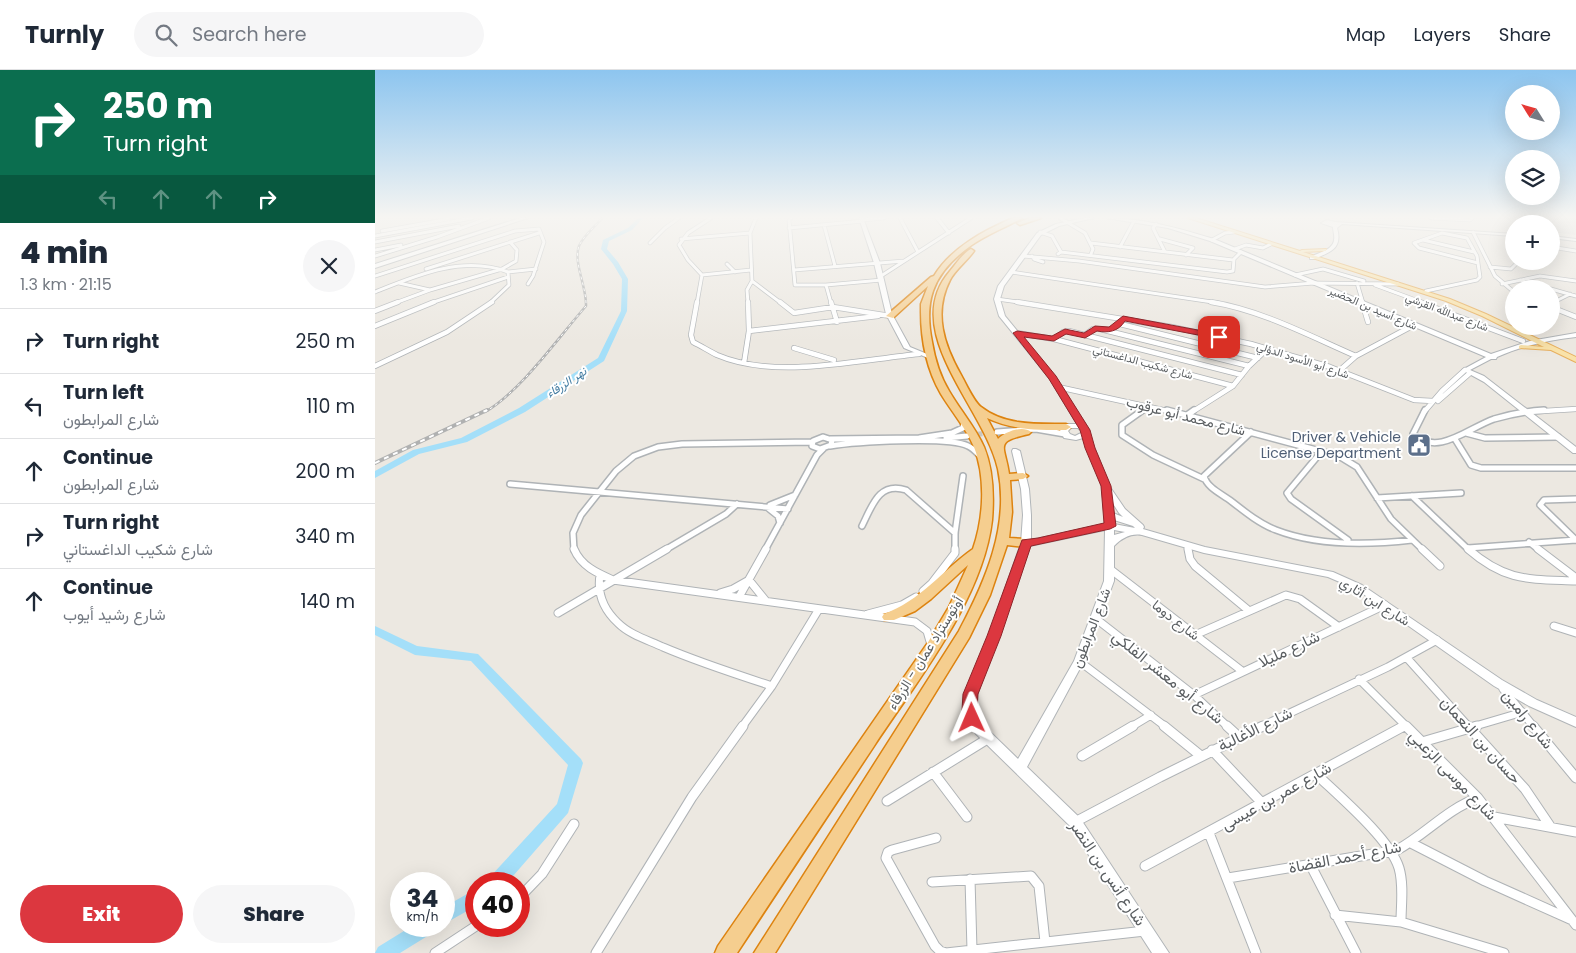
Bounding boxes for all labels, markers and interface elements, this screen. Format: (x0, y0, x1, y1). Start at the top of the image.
search box (134, 12, 484, 57)
text: Turnly (25, 18, 104, 51)
icon: search (152, 21, 180, 49)
text: Search here (192, 21, 307, 48)
text: Map (1346, 22, 1386, 47)
text: Layers (1414, 22, 1471, 47)
text: Share (1499, 22, 1551, 47)
text: 250 m (103, 81, 213, 130)
north arrow (1505, 85, 1560, 140)
map controls (1505, 85, 1560, 335)
icon: right (20, 90, 85, 155)
text: Turn right (103, 128, 208, 159)
button: layers (1505, 150, 1560, 205)
icon: left (94, 185, 122, 213)
icon: ahead (147, 185, 175, 213)
icon: ahead (200, 185, 228, 213)
icon: right (253, 185, 281, 213)
button: + (1505, 215, 1560, 270)
text: 4 min (20, 231, 108, 274)
button: close (303, 240, 355, 292)
text: 1.3 km · 21:15 (20, 273, 112, 296)
button: − (1505, 280, 1560, 335)
street label: شارع أسيد بن الحضير (1325, 282, 1420, 334)
street label: شارع عبدالله القرشي (1403, 289, 1491, 337)
pin (1198, 316, 1240, 358)
icon: arrive (1205, 323, 1233, 351)
icon: right (20, 327, 48, 355)
text: Turn right (63, 328, 159, 355)
text: 250 m (296, 328, 355, 355)
street label: شارع أبو الأسود الدؤلي (1254, 338, 1351, 384)
street label: شارع شكيب الداغستاني (1091, 341, 1195, 385)
water label: نهر الزرقاء (542, 362, 590, 401)
text: Turn left (63, 379, 144, 406)
icon: left (20, 392, 48, 420)
street label: شارع محمد أبو عرقوب (1124, 392, 1248, 441)
text: 110 m (306, 393, 355, 420)
text: شارع المرابطون (63, 408, 159, 431)
place label: Driver & Vehicle License Department (1261, 427, 1401, 463)
public building icon: Driver & Vehicle License Department (1406, 432, 1432, 458)
text: Continue (63, 444, 153, 471)
icon: ahead (20, 457, 48, 485)
text: 200 m (296, 458, 355, 485)
text: شارع المرابطون (63, 473, 159, 496)
text: Turn right (63, 509, 159, 536)
icon: right (20, 522, 48, 550)
text: 340 m (295, 523, 355, 550)
text: شارع شكيب الداغستاني (63, 538, 213, 561)
street label: شارع ابن أثاري (1335, 572, 1414, 632)
text: Continue (63, 574, 153, 601)
street label: شارع المرابطون (1067, 585, 1116, 671)
icon: ahead (20, 587, 48, 615)
text: 140 m (300, 588, 355, 615)
street label: أوتوستراد عمان - الزرقاء (882, 593, 968, 713)
street label: شارع دوما (1147, 595, 1204, 646)
text: شارع رشيد أيوب (63, 603, 166, 626)
street label: شارع أبو معشر الفلكي (1106, 625, 1229, 731)
street label: شارع مليلا (1254, 625, 1324, 673)
street label: شارع رامين (1497, 684, 1559, 754)
position arrow (945, 691, 997, 743)
street label: حسان بن النعمان (1435, 691, 1527, 789)
street label: شارع الأغالبة (1214, 701, 1296, 757)
street label: شارع موسى الزعبي (1402, 724, 1502, 827)
street label: شارع عمر بن عيسى (1217, 756, 1335, 836)
street label: شارع أنس بن النضر (1064, 815, 1152, 930)
street label: شارع أحمد القضاة (1287, 835, 1403, 879)
speed limit sign: 40 (465, 872, 530, 937)
text: 34 (406, 881, 439, 916)
button: Exit (20, 885, 183, 943)
button: Share (193, 885, 355, 943)
text: km/h (407, 908, 438, 925)

